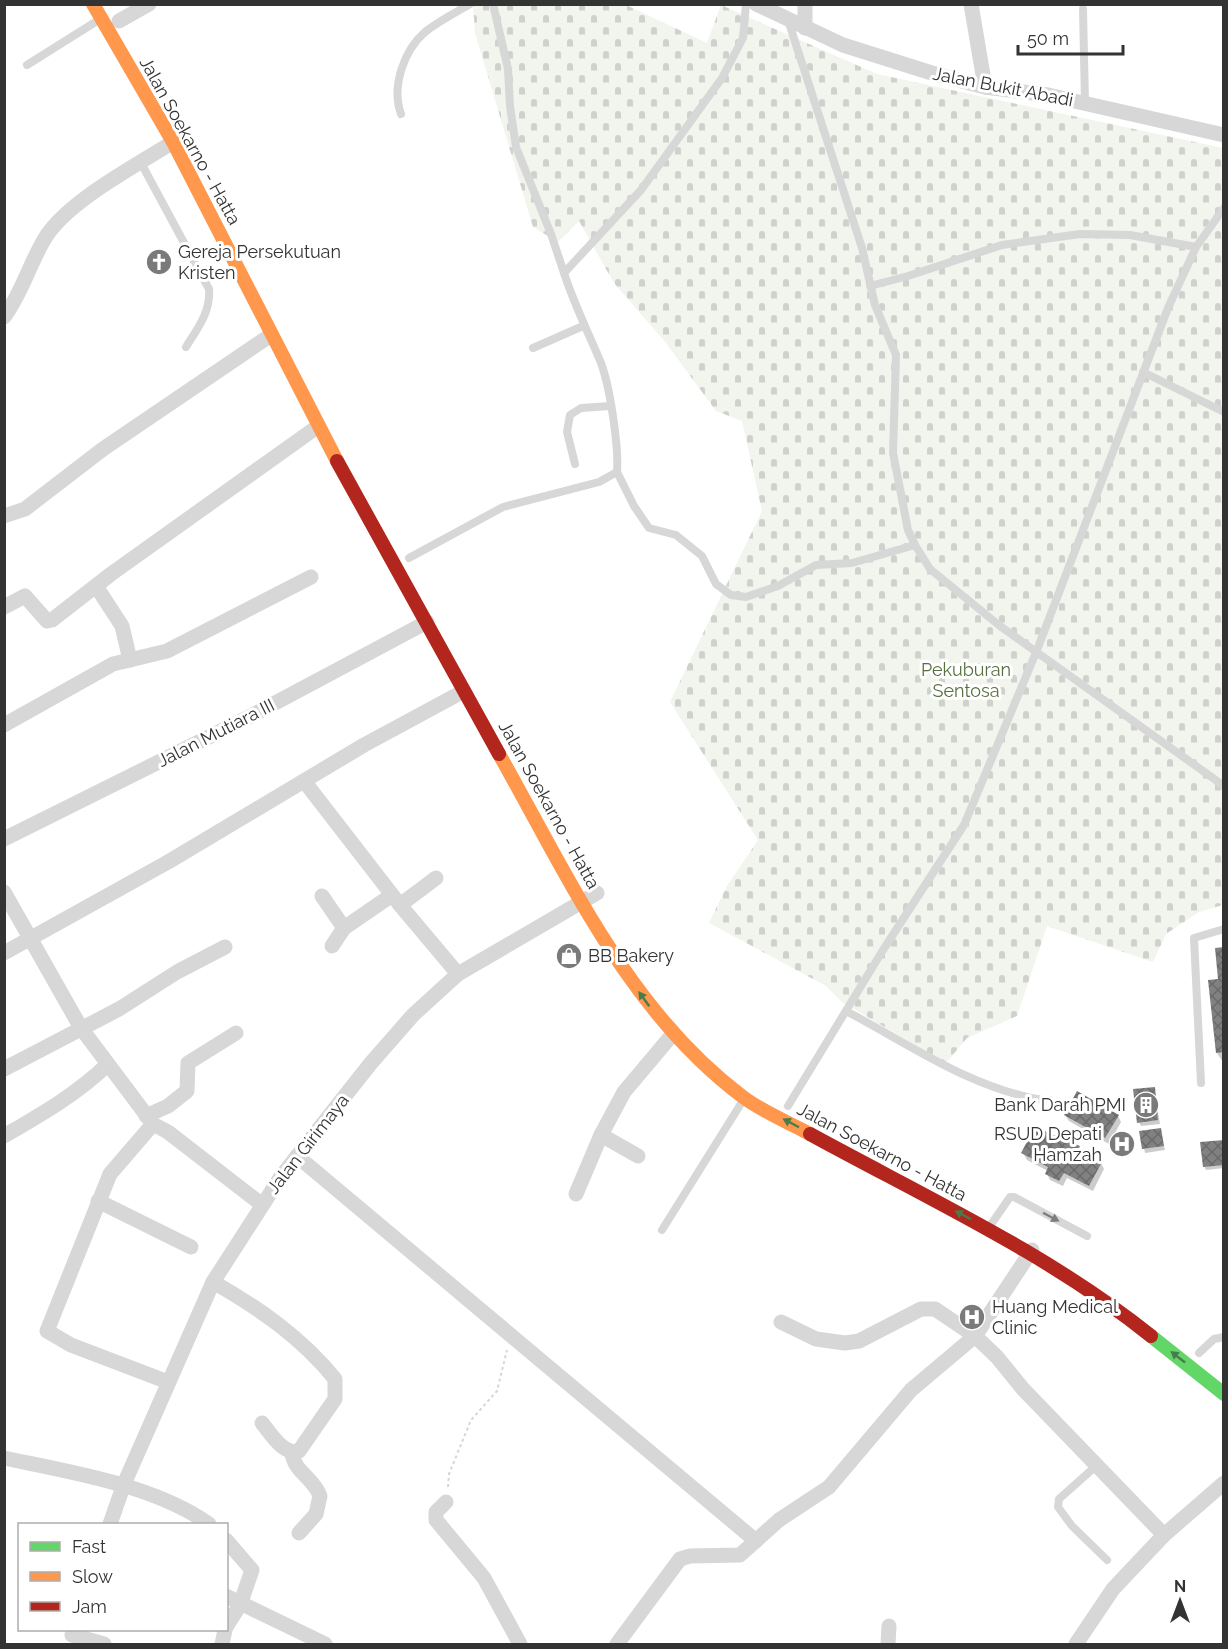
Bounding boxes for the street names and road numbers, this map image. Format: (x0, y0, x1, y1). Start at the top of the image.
street label: Jalan Soekarno - Hatta (136, 53, 245, 228)
street label: Jalan Bukit Abadi (931, 63, 1075, 110)
street label: Jalan Mutiara III (154, 694, 278, 771)
street label: Jalan Soekarno - Hatta (495, 717, 604, 892)
street label: Jalan Girimaya (262, 1090, 353, 1198)
street label: Jalan Soekarno - Hatta (794, 1098, 970, 1205)

